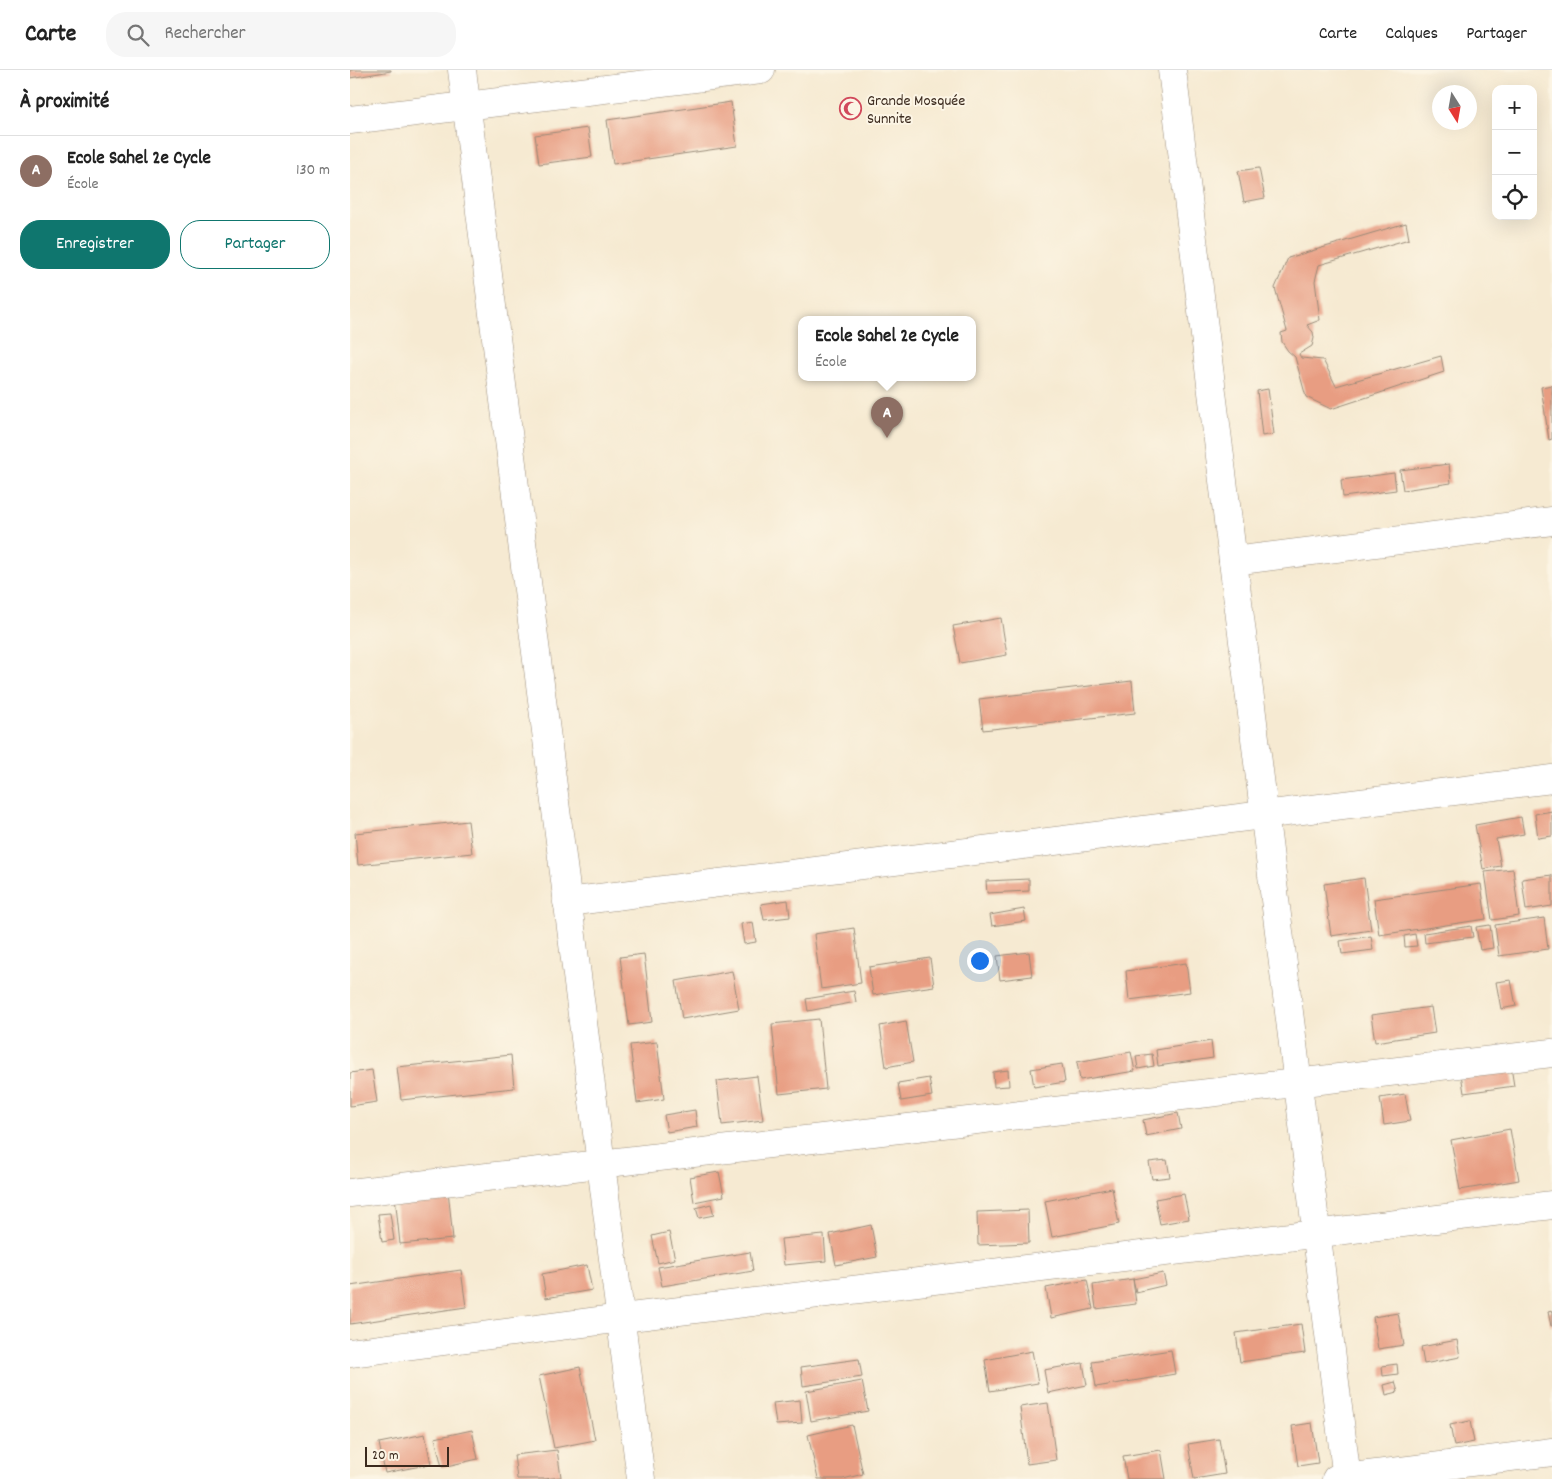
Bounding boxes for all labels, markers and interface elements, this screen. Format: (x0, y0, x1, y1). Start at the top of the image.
search box (106, 12, 456, 57)
text: Carte (25, 18, 76, 52)
icon: search (124, 21, 152, 49)
text: Rechercher (164, 21, 246, 48)
text: Carte (1319, 22, 1357, 47)
text: Calques (1385, 22, 1438, 47)
text: Partager (1466, 22, 1527, 47)
north arrow (1432, 85, 1477, 130)
map controls (1492, 85, 1537, 220)
button: + (1492, 85, 1537, 130)
text: À proximité (20, 88, 109, 118)
place label: Grande Mosquée Sunnite (867, 90, 965, 131)
mosque icon: Grande Mosquée Sunnite (839, 96, 863, 120)
button: − (1492, 130, 1537, 175)
text: Ecole Sahel 2e Cycle (67, 146, 211, 173)
text: A (32, 159, 40, 182)
text: 130 m (296, 159, 330, 182)
text: École (67, 173, 99, 196)
button: locate (1492, 175, 1537, 220)
button: Enregistrer (20, 220, 170, 269)
button: Partager (180, 220, 330, 269)
popup (798, 316, 976, 381)
text: Ecole Sahel 2e Cycle (815, 324, 959, 351)
text: École (815, 351, 847, 374)
pin: A (871, 397, 903, 438)
your location (967, 948, 993, 974)
scale bar (365, 1444, 449, 1467)
text: 20 m (372, 1446, 399, 1466)

